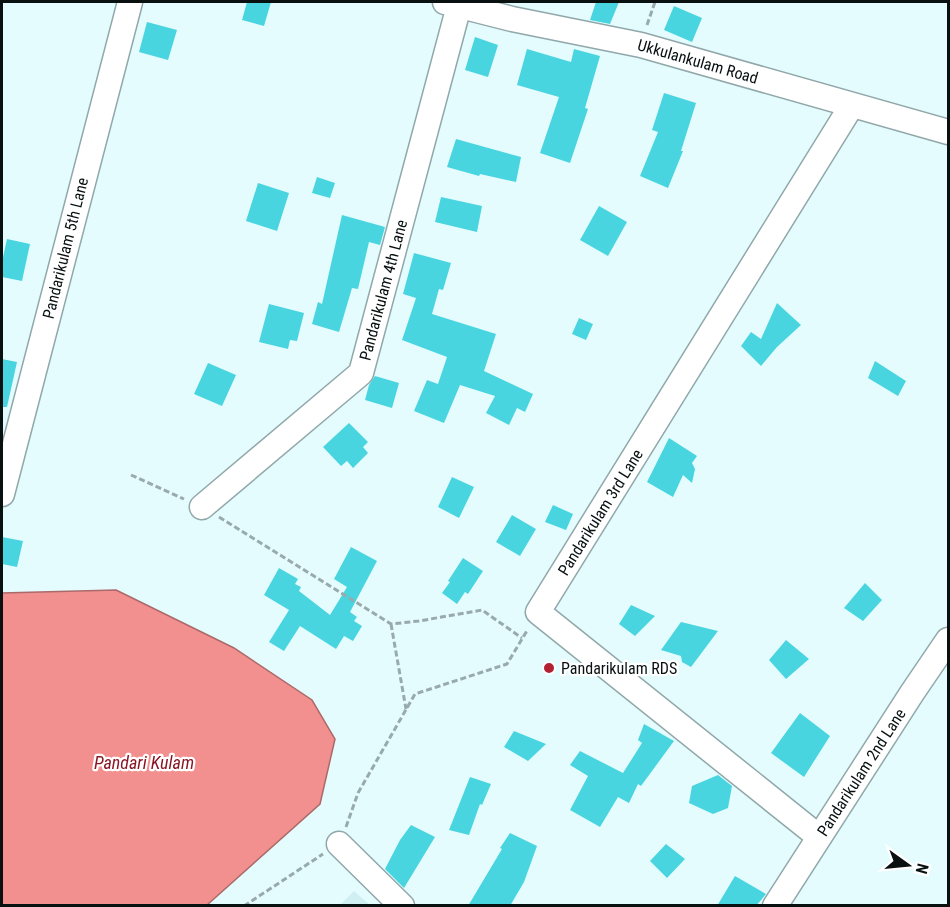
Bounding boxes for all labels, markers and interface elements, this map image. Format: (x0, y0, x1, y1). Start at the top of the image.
street label: Ukkulankulam Road (635, 35, 760, 88)
street label: Pandarikulam 5th Lane (39, 176, 92, 321)
street label: Pandarikulam 4th Lane (356, 218, 411, 363)
street label: Pandarikulam 3rd Lane (554, 446, 647, 579)
place label: Pandarikulam RDS (561, 659, 677, 678)
marker: Pandarikulam RDS (542, 661, 556, 675)
street label: Pandarikulam 2nd Lane (813, 705, 910, 840)
water label: Pandari Kulam (94, 752, 194, 773)
north arrow (878, 835, 938, 895)
text: N (912, 862, 932, 876)

